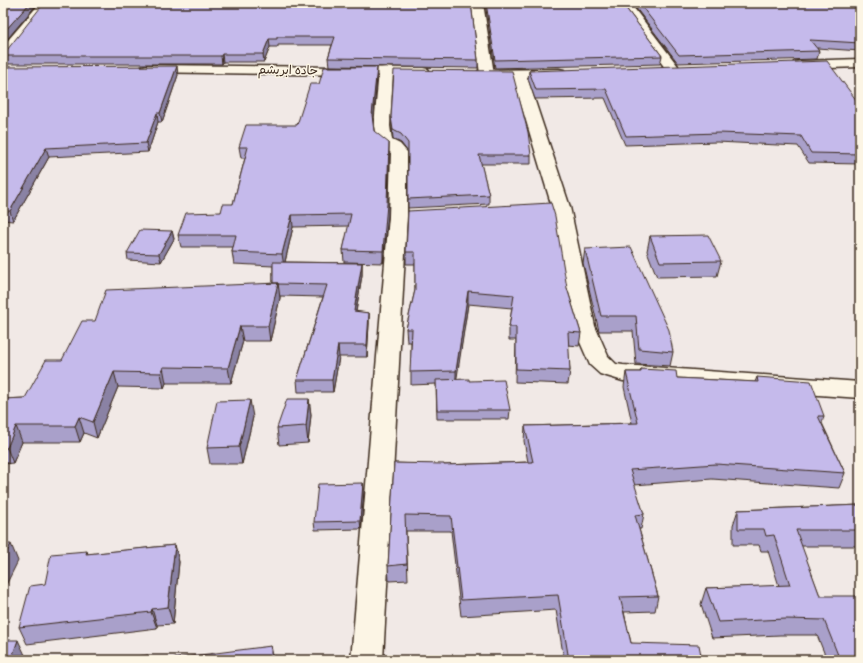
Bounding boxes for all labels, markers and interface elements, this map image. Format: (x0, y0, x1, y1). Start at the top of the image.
street label: جاده ابریشم (258, 61, 318, 80)

